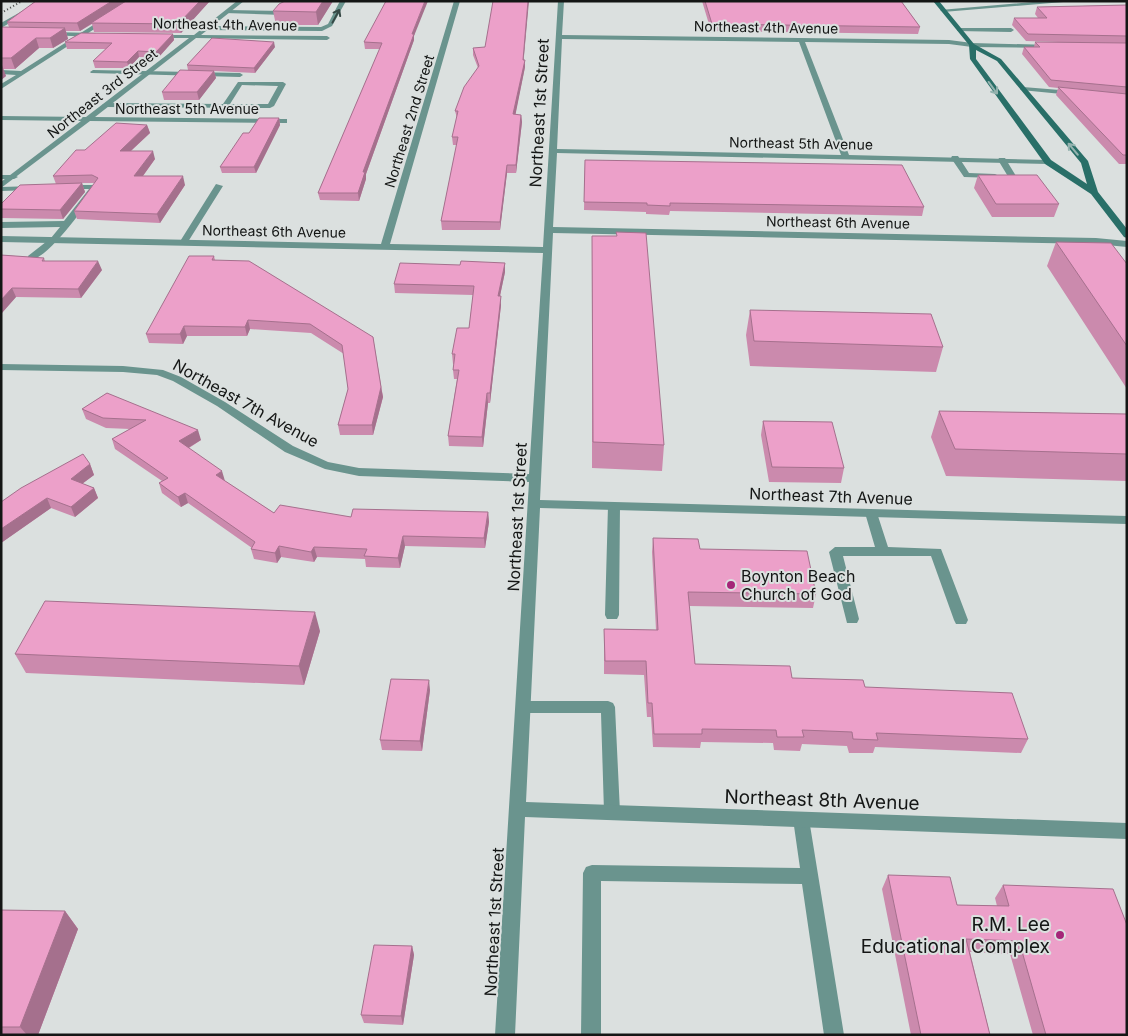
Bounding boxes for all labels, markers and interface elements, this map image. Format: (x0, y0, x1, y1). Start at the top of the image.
one-way arrow (331, 8, 341, 23)
street label: Northeast 4th Avenue (153, 14, 297, 34)
street label: Northeast 4th Avenue (694, 17, 838, 37)
street label: Northeast 1st Street (525, 38, 553, 188)
street label: Northeast 3rd Street (44, 44, 161, 141)
street label: Northeast 2nd Street (381, 52, 437, 190)
one-way arrow (988, 81, 998, 95)
street label: Northeast 5th Avenue (115, 100, 259, 117)
street label: Northeast 5th Avenue (729, 133, 873, 153)
one-way arrow (1068, 143, 1079, 156)
street label: Northeast 6th Avenue (766, 212, 910, 232)
street label: Northeast 6th Avenue (202, 221, 346, 241)
street label: Northeast 7th Avenue (170, 355, 322, 451)
street label: Northeast 1st Street (503, 442, 531, 592)
street label: Northeast 7th Avenue (749, 483, 913, 509)
place label: Boynton Beach Church of God (741, 566, 855, 604)
marker: Boynton Beach Church of God (725, 579, 737, 591)
street label: Northeast 8th Avenue (724, 785, 920, 815)
street label: Northeast 1st Street (480, 847, 508, 997)
place label: R.M. Lee Educational Complex (861, 913, 1050, 958)
marker: R.M. Lee Educational Complex (1054, 929, 1066, 941)

